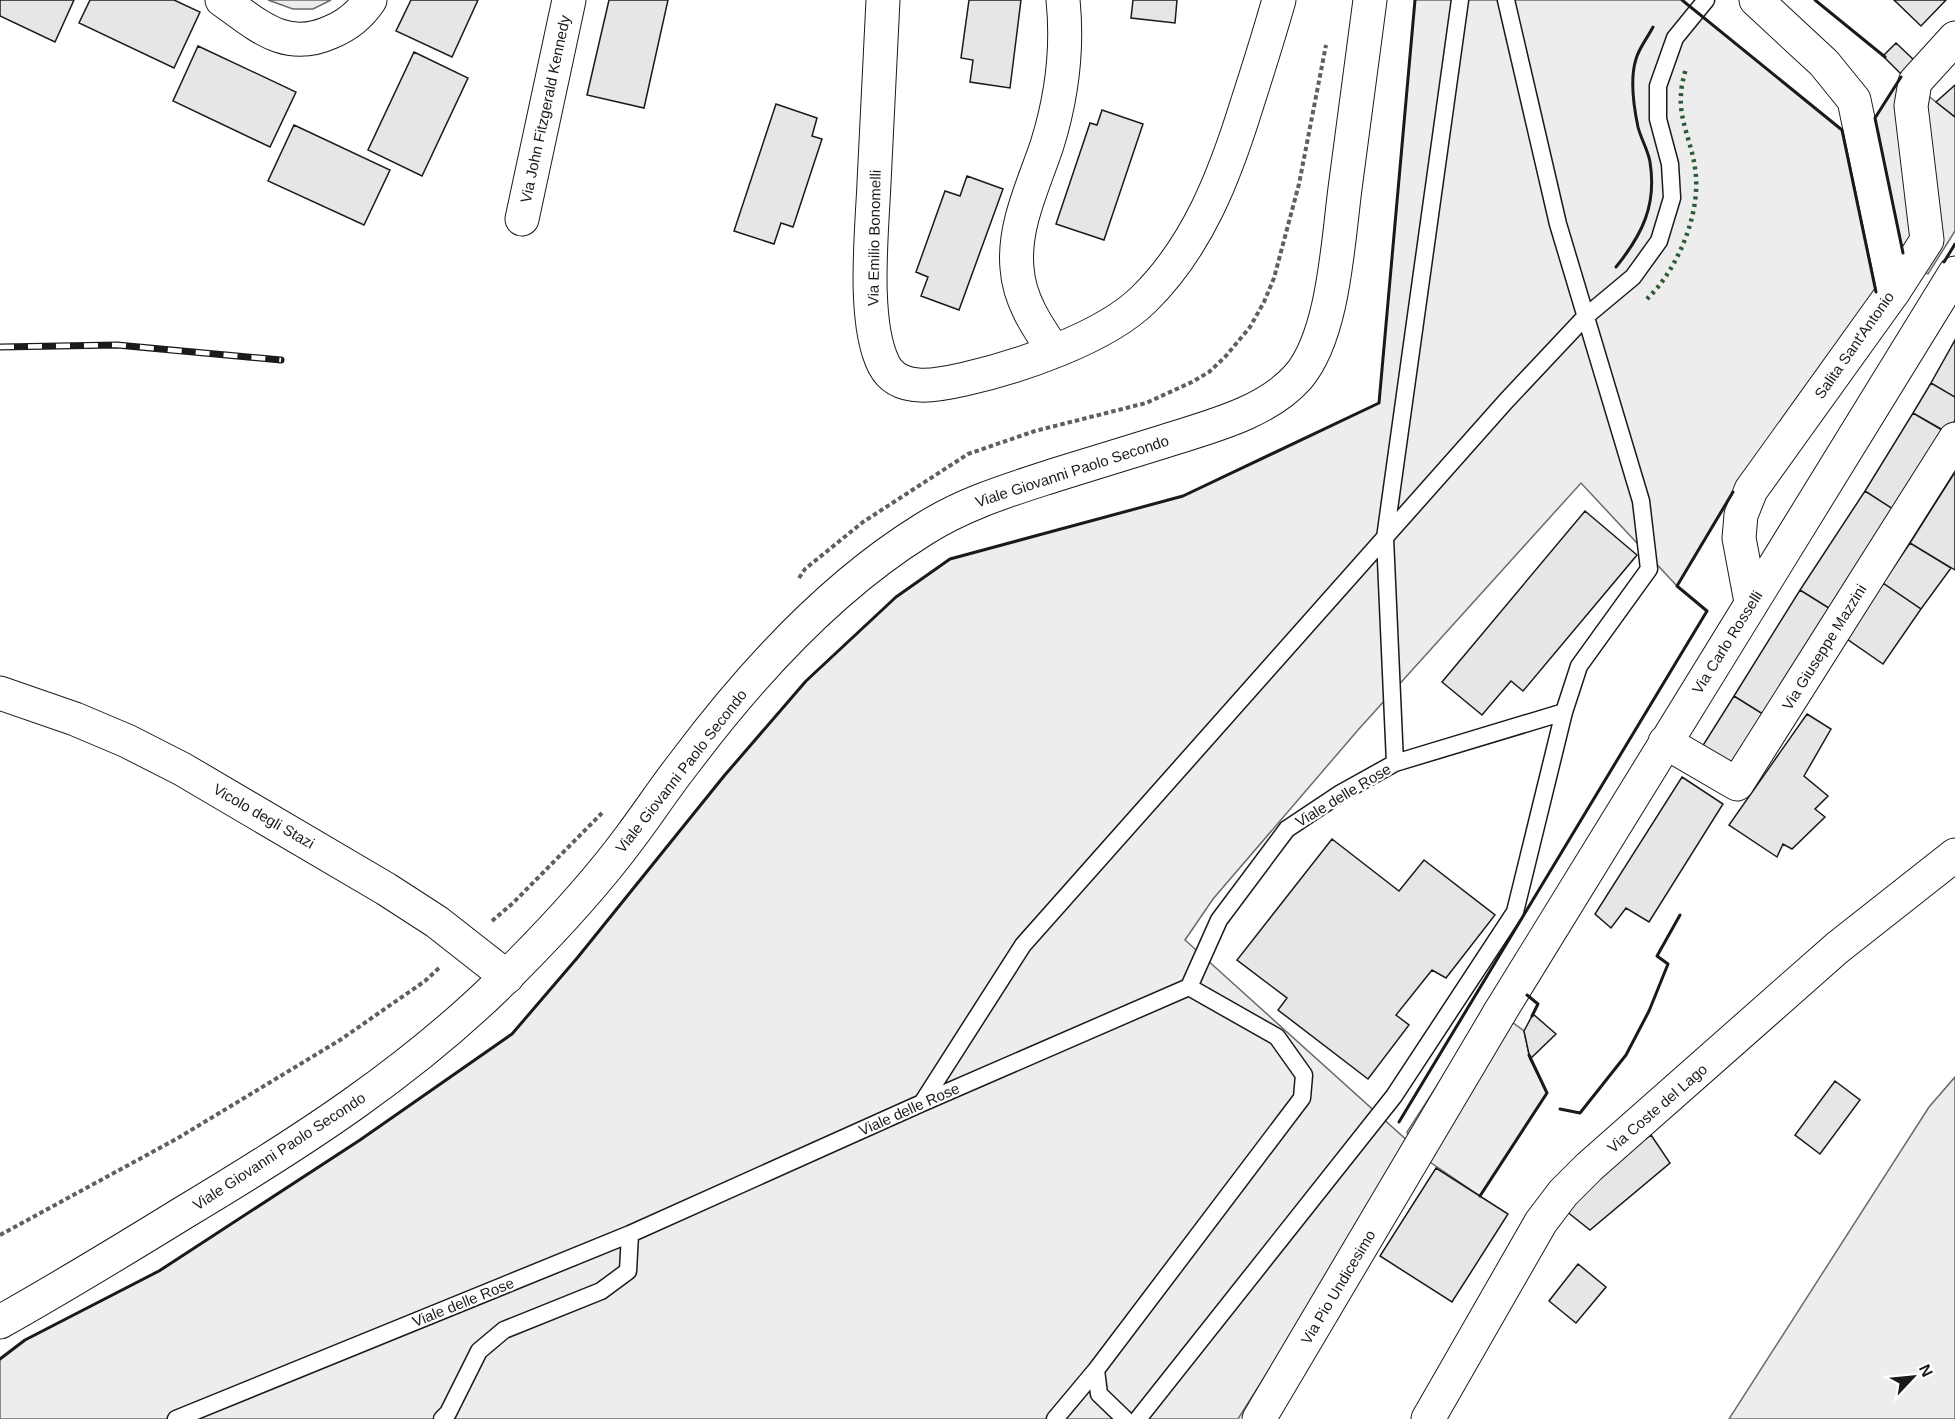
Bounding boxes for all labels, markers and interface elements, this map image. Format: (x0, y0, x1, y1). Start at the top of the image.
street label: Via John Fitzgerald Kennedy (517, 13, 573, 204)
street label: Via Emilio Bonomelli (864, 170, 884, 306)
street label: Salita Sant'Antonio (1811, 288, 1897, 402)
street label: Viale Giovanni Paolo Secondo (973, 432, 1171, 510)
street label: Via Giuseppe Mazzini (1778, 581, 1870, 713)
street label: Via Carlo Rosselli (1688, 587, 1766, 697)
street label: Viale Giovanni Paolo Secondo (612, 686, 750, 856)
street label: Viale delle Rose (1292, 760, 1394, 830)
street label: Vicolo degli Stazi (210, 780, 318, 852)
street label: Via Coste del Lago (1604, 1060, 1710, 1156)
street label: Viale delle Rose (856, 1079, 962, 1139)
street label: Viale Giovanni Paolo Secondo (190, 1089, 368, 1213)
street label: Via Pio Undicesimo (1297, 1227, 1379, 1347)
street label: Viale delle Rose (410, 1274, 516, 1330)
north arrow (1883, 1347, 1943, 1407)
text: N (1916, 1362, 1936, 1380)

